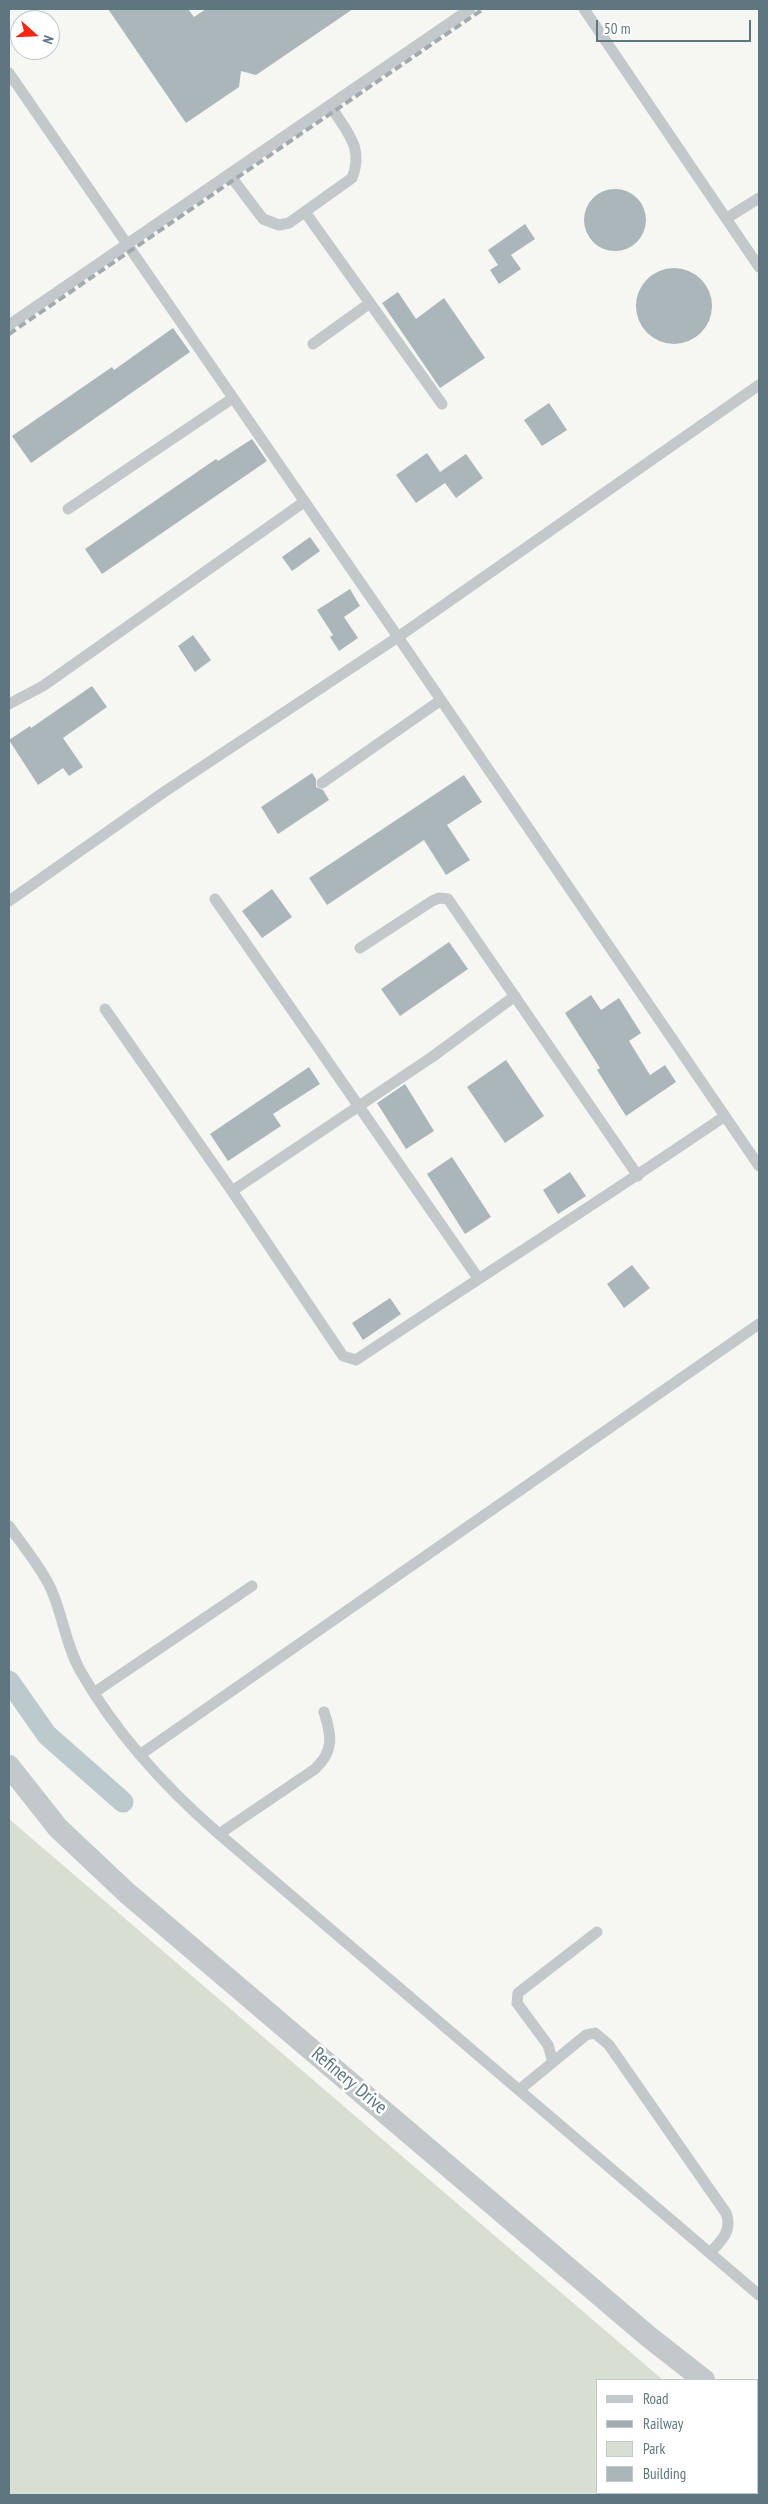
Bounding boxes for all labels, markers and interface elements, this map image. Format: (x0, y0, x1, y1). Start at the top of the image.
north arrow (10, 10, 60, 60)
scale bar (598, 10, 753, 42)
text: 50 m (604, 19, 630, 38)
text: N (38, 33, 58, 46)
street label: Refinery Drive (307, 2043, 391, 2119)
legend (596, 2379, 758, 2494)
text: Road (643, 2389, 669, 2408)
text: Railway (643, 2414, 683, 2433)
text: Park (643, 2439, 665, 2458)
text: Building (643, 2464, 686, 2483)

